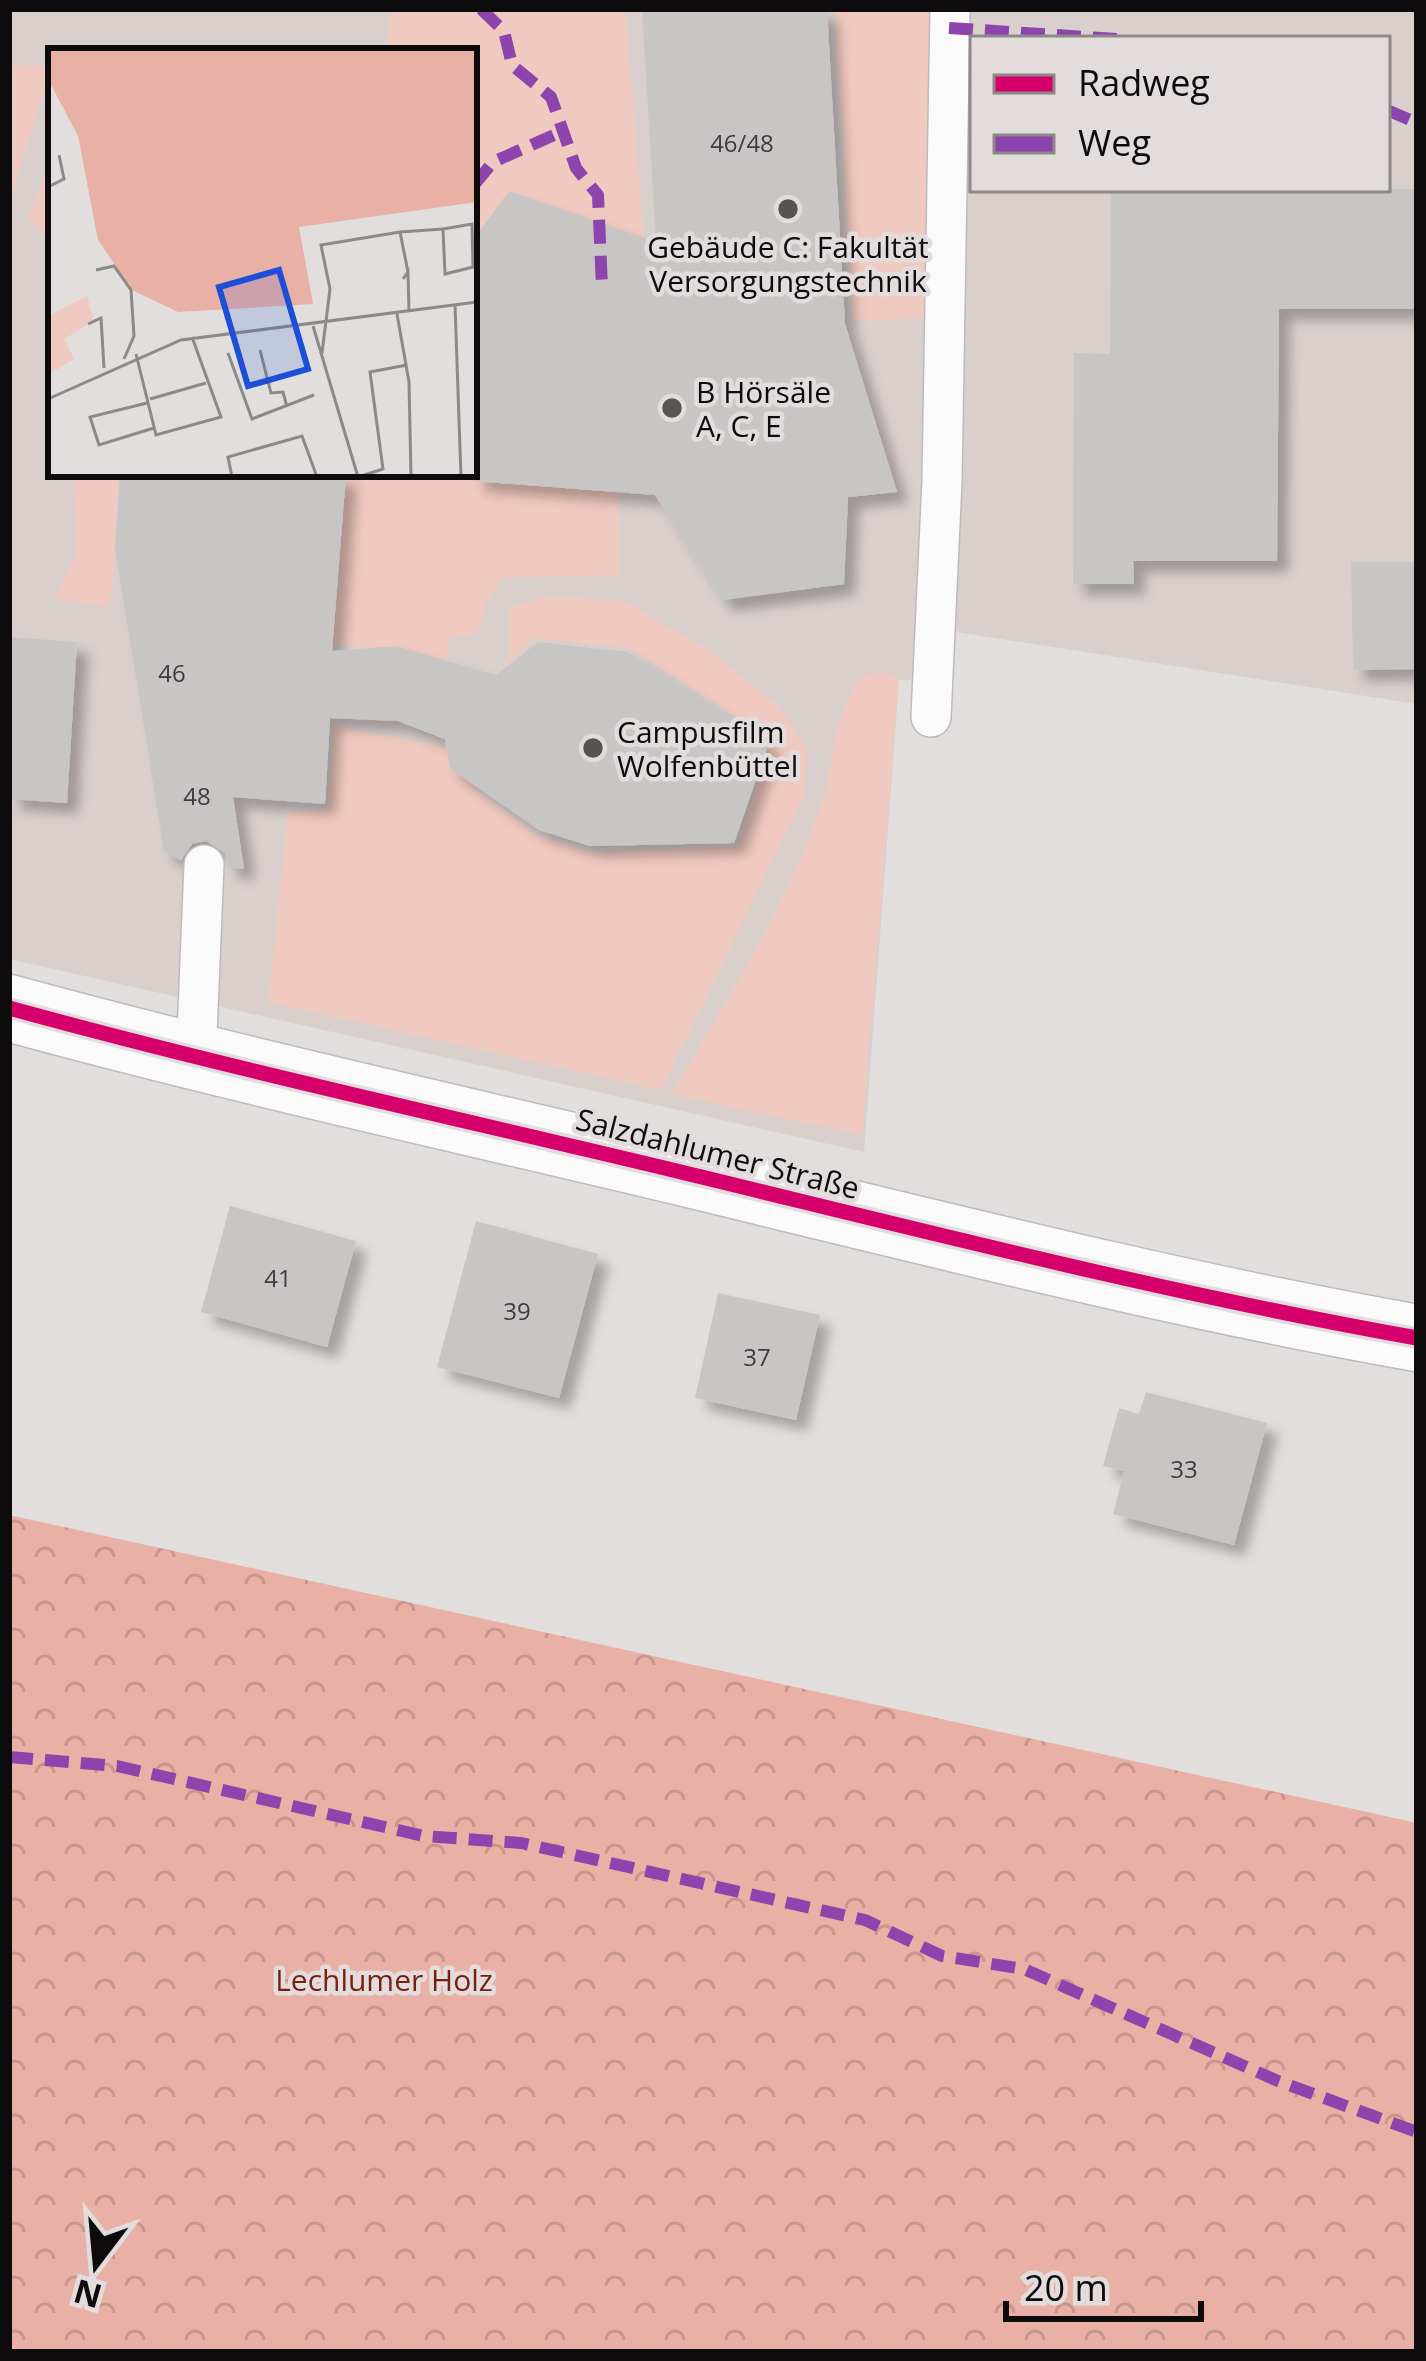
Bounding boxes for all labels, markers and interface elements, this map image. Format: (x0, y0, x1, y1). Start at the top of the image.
legend (970, 36, 1390, 192)
inset map (48, 48, 477, 477)
text: Radweg (1078, 58, 1210, 107)
text: Weg (1078, 118, 1151, 167)
house number: 46/48 (710, 126, 774, 159)
marker: Gebäude C: Fakultät Versorgungstechnik (775, 196, 801, 222)
place label: Gebäude C: Fakultät Versorgungstechnik (647, 226, 929, 301)
place label: B Hörsäle A, C, E (696, 371, 831, 446)
marker: B Hörsäle A, C, E (659, 395, 685, 421)
house number: 46 (158, 656, 186, 689)
place label: Campusfilm Wolfenbüttel (617, 711, 798, 786)
marker: Campusfilm Wolfenbüttel (580, 735, 606, 761)
house number: 48 (183, 779, 211, 812)
street label: Salzdahlumer Straße (572, 1098, 864, 1208)
house number: 41 (264, 1261, 292, 1294)
house number: 39 (503, 1294, 531, 1327)
house number: 37 (743, 1340, 771, 1373)
house number: 33 (1170, 1452, 1198, 1485)
park label: Lechlumer Holz (275, 1959, 493, 2000)
north arrow (36, 2205, 156, 2325)
scale bar (1006, 2247, 1201, 2321)
text: 20 m (1024, 2263, 1108, 2312)
text: N (68, 2269, 107, 2320)

